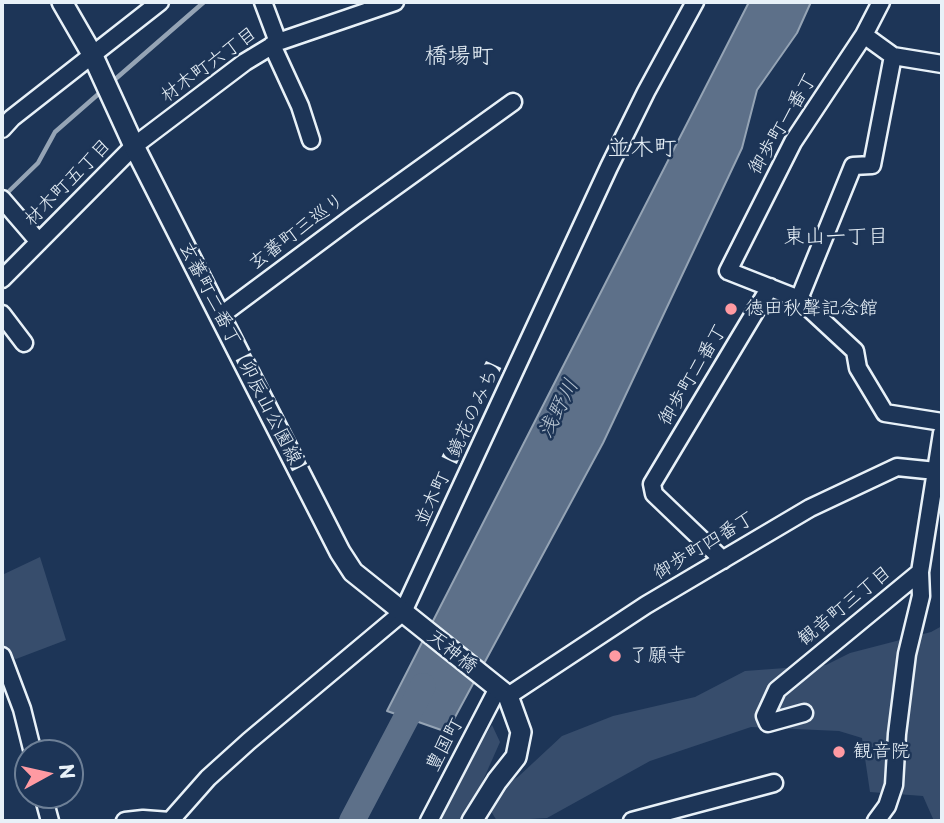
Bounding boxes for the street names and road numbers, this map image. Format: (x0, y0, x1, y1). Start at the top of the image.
street label: 材木町六丁目 (156, 22, 262, 108)
street label: 御歩町一番丁 (744, 69, 822, 179)
street label: 材木町五丁目 (20, 135, 116, 231)
street label: 玄蕃町三巡り (245, 189, 349, 275)
street label: 玄蕃町二番丁【卯辰山公園線】 (173, 238, 315, 486)
street label: 御歩町二番丁 (654, 320, 732, 430)
street label: 並木町【鏡花のみち】 (411, 348, 511, 530)
street label: 御歩町四番丁 (649, 507, 759, 585)
street label: 観音町三丁目 (794, 561, 896, 651)
street label: 天神橋 (423, 625, 481, 679)
street label: 豊国町 (422, 714, 468, 776)

